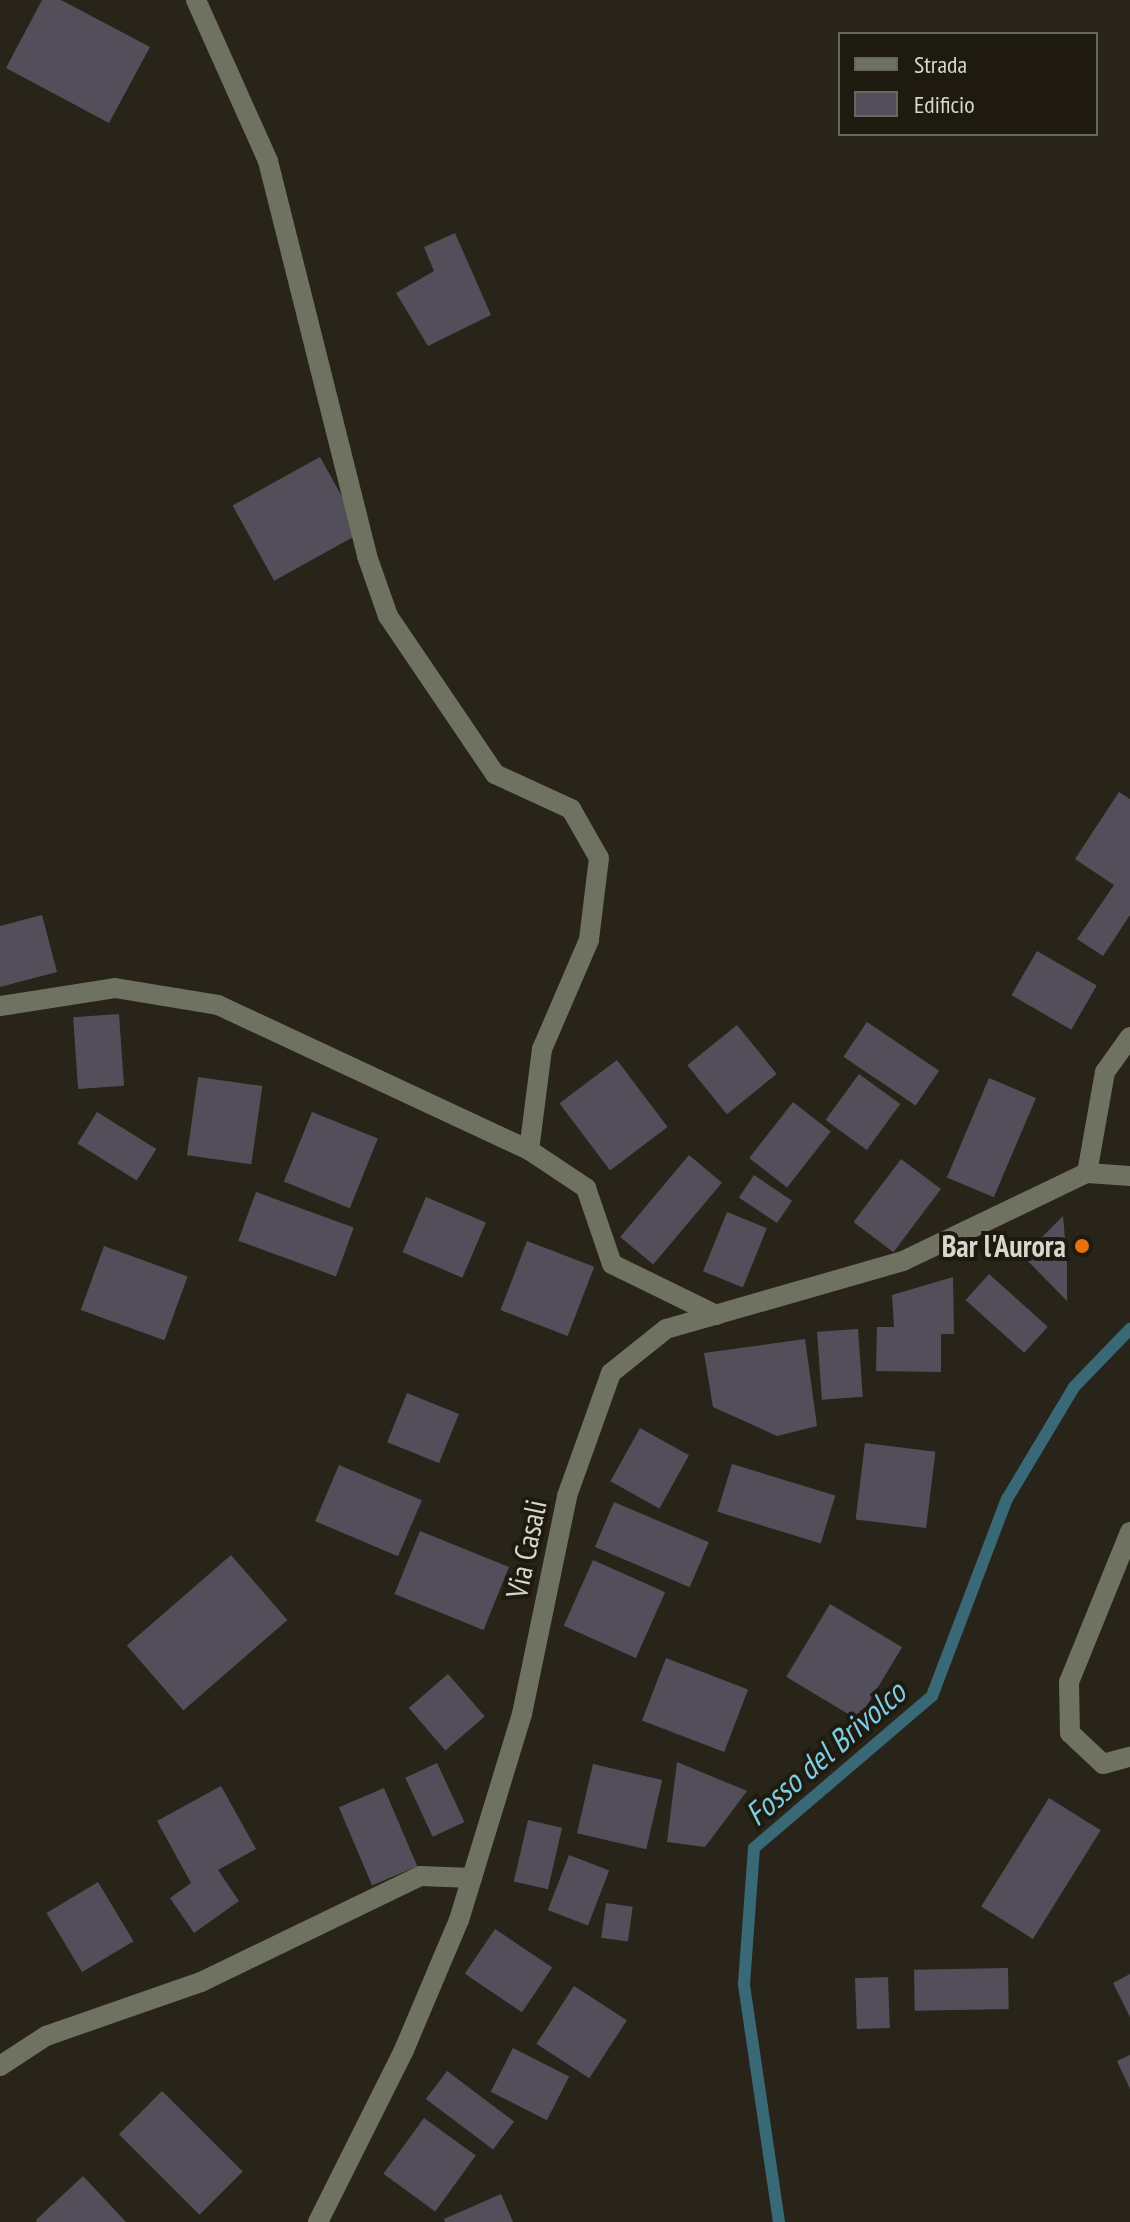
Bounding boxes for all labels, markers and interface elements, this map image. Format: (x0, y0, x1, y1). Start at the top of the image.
legend (838, 32, 1098, 136)
text: Strada (914, 49, 967, 80)
text: Edificio (914, 89, 975, 120)
place label: Bar l'Aurora (942, 1228, 1066, 1264)
marker: Bar l'Aurora (1073, 1237, 1091, 1255)
street label: Via Casali (498, 1496, 554, 1602)
water label: Fosso del Brivolco (737, 1673, 913, 1833)

